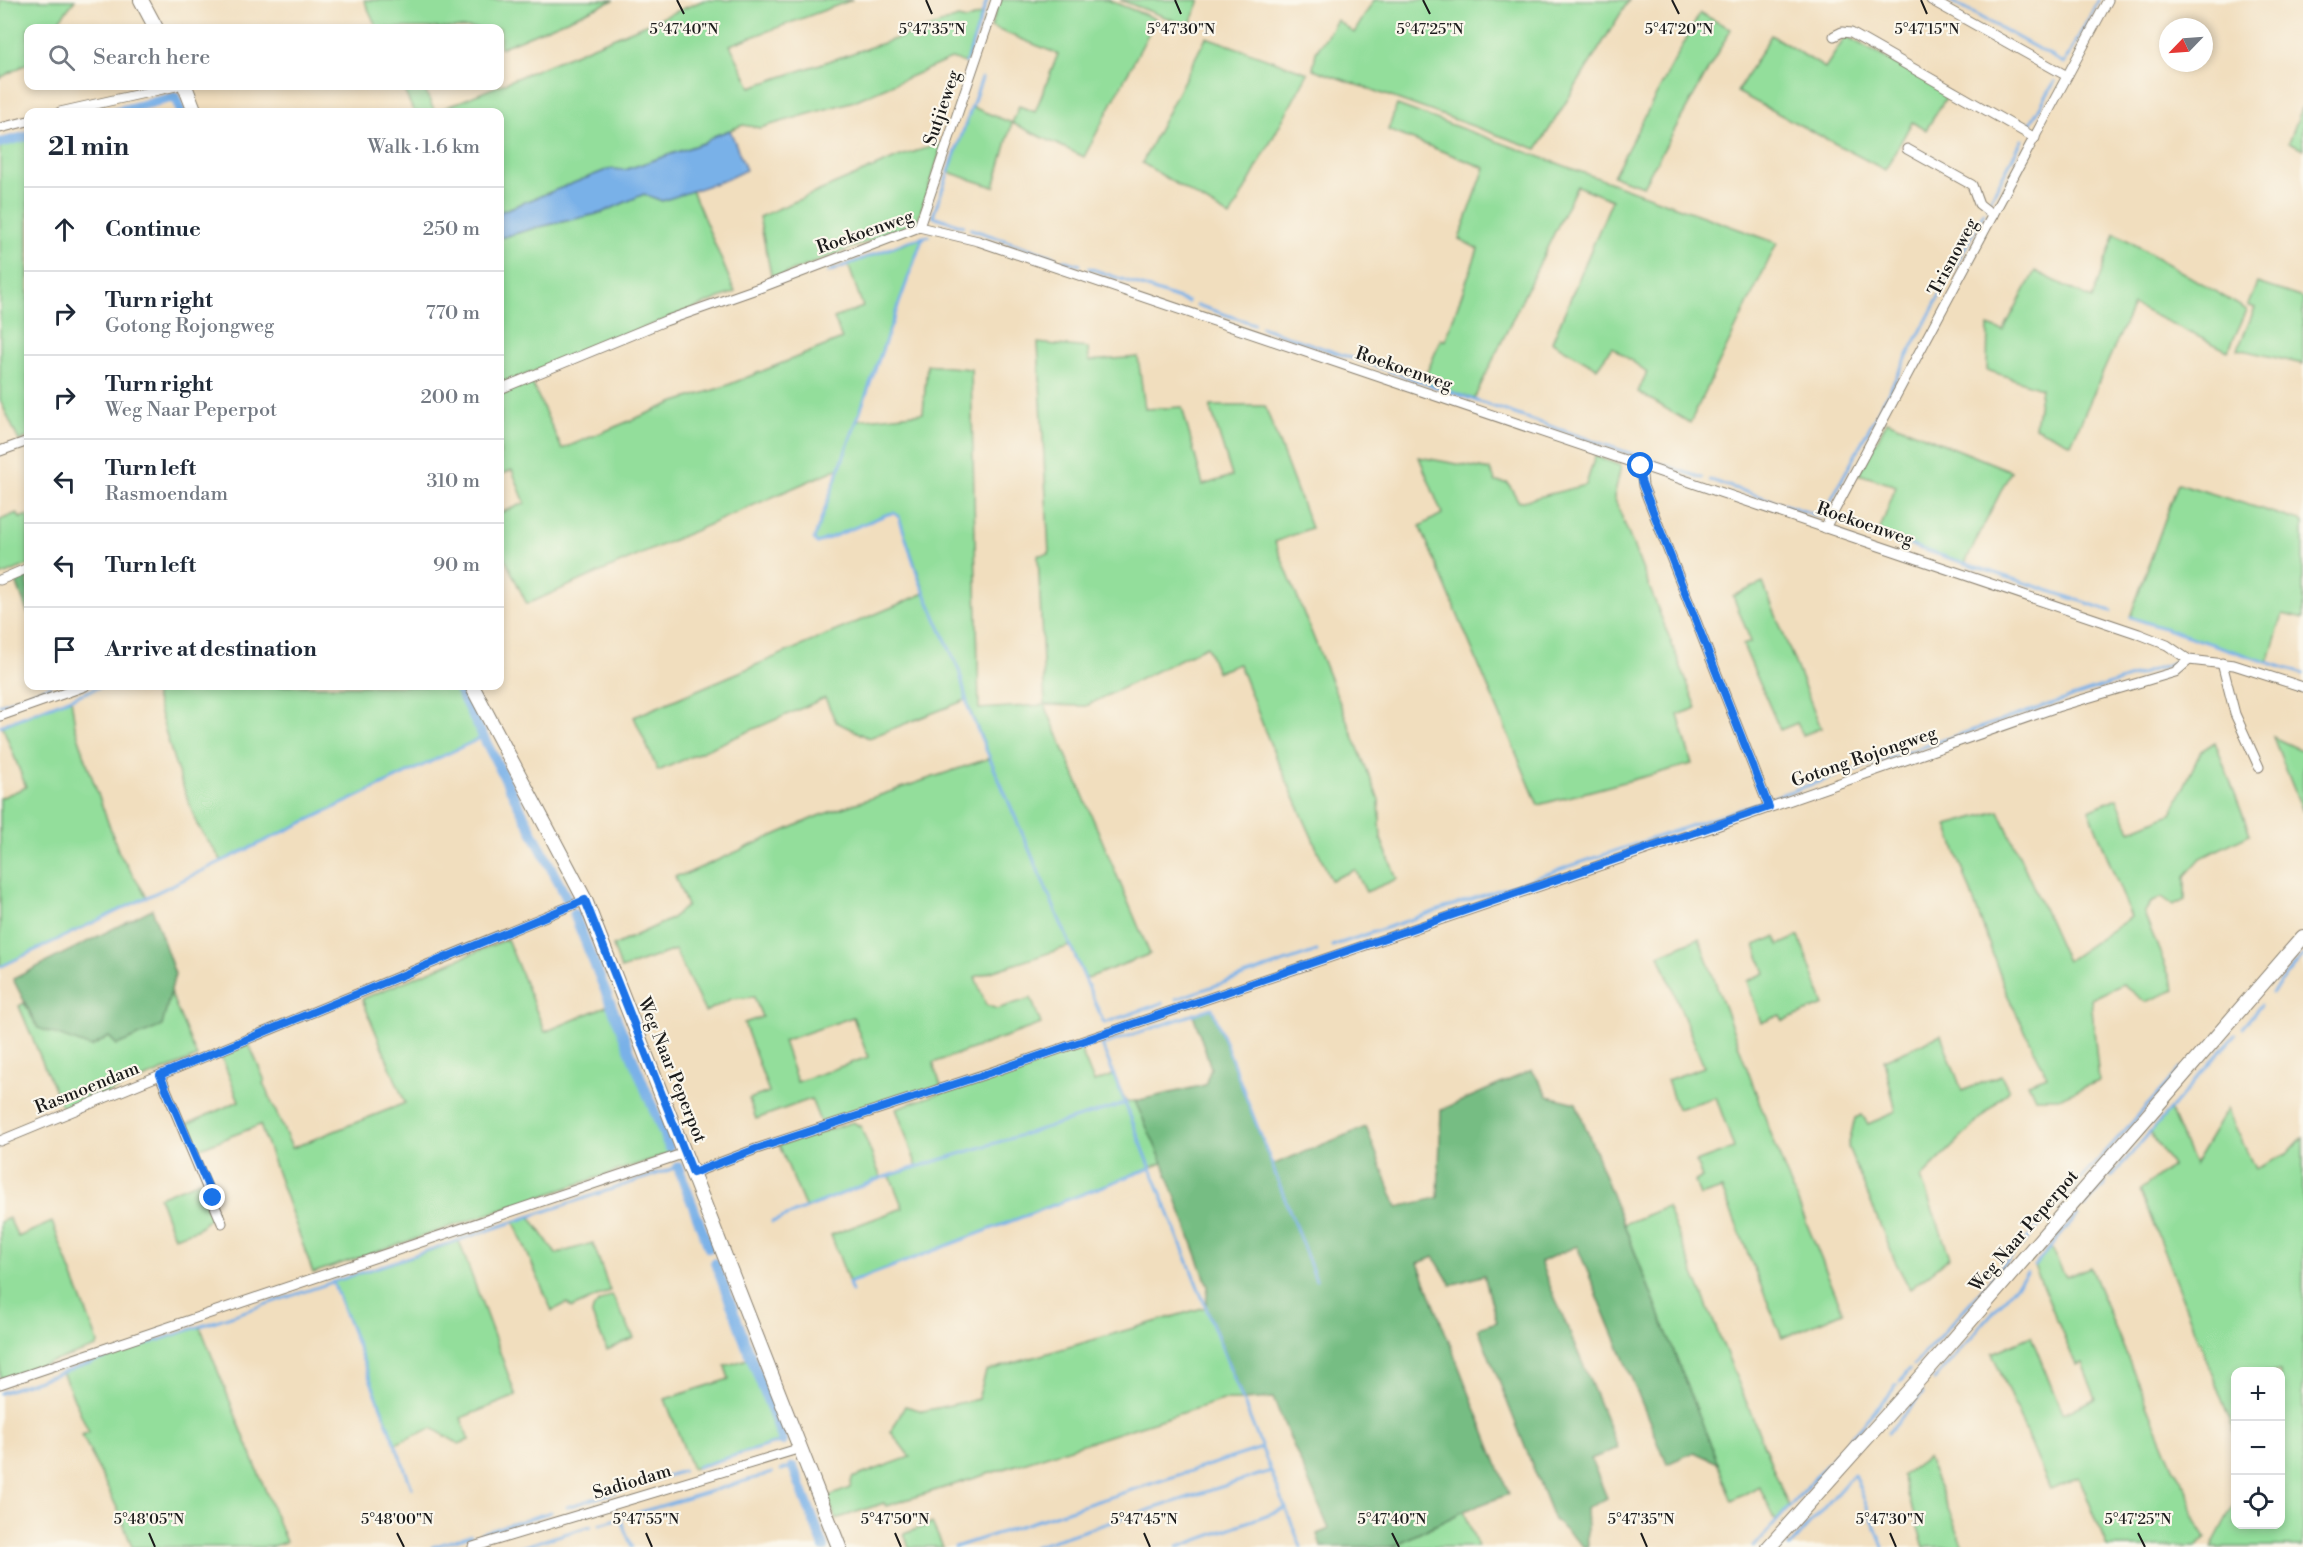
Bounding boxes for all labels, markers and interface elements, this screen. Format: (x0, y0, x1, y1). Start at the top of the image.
north arrow (2159, 18, 2213, 72)
text: 5°47'40"N (650, 20, 718, 39)
text: 5°47'35"N (899, 20, 965, 39)
text: 5°47'30"N (1147, 20, 1215, 39)
text: 5°47'25"N (1397, 20, 1463, 39)
text: 5°47'20"N (1645, 20, 1713, 39)
text: 5°47'15"N (1895, 20, 1959, 39)
search box (24, 24, 504, 90)
icon: search (45, 41, 78, 74)
text: Search here (93, 44, 210, 71)
street label: Sutjieweg (918, 66, 966, 149)
text: 21 min (48, 131, 129, 163)
text: Walk · 1.6 km (367, 135, 480, 160)
street label: Roekoenweg (813, 204, 917, 259)
icon: ahead (48, 213, 81, 246)
street label: Trisnoweg (1923, 213, 1983, 300)
text: Continue (105, 216, 201, 243)
text: 250 m (423, 217, 480, 242)
text: Turn right (105, 287, 213, 314)
icon: right (48, 297, 81, 330)
text: 770 m (425, 301, 480, 326)
text: Gotong Rojongweg (105, 314, 274, 339)
street label: Roekoenweg (1352, 342, 1456, 397)
text: Turn right (105, 371, 213, 398)
icon: right (48, 381, 81, 414)
text: 200 m (420, 385, 480, 410)
text: Weg Naar Peperpot (105, 398, 277, 423)
route start (1627, 452, 1653, 478)
text: Turn left (105, 455, 196, 482)
icon: left (48, 465, 81, 498)
text: 310 m (427, 469, 480, 494)
text: Rasmoendam (105, 482, 228, 507)
street label: Roekoenweg (1813, 497, 1917, 552)
icon: left (48, 549, 81, 582)
text: Turn left (105, 552, 196, 579)
text: 90 m (433, 553, 480, 578)
icon: arrive (48, 633, 81, 666)
text: Arrive at destination (105, 636, 317, 663)
street label: Gotong Rojongweg (1788, 721, 1940, 793)
street label: Weg Naar Peperpot (632, 993, 712, 1147)
street label: Rasmoendam (31, 1057, 143, 1119)
street label: Weg Naar Peperpot (1964, 1165, 2084, 1298)
route end (199, 1184, 225, 1210)
map controls (2231, 1367, 2285, 1529)
button: + (2231, 1367, 2285, 1421)
button: − (2231, 1421, 2285, 1475)
street label: Sadiodam (590, 1459, 674, 1505)
button: locate (2231, 1475, 2285, 1529)
text: 5°48'05"N (114, 1510, 184, 1529)
text: 5°48'00"N (361, 1510, 433, 1529)
text: 5°47'55"N (613, 1510, 679, 1529)
text: 5°47'50"N (861, 1510, 929, 1529)
text: 5°47'45"N (1110, 1510, 1178, 1529)
text: 5°47'40"N (1358, 1510, 1426, 1529)
text: 5°47'35"N (1608, 1510, 1674, 1529)
text: 5°47'30"N (1856, 1510, 1924, 1529)
text: 5°47'25"N (2105, 1510, 2171, 1529)

